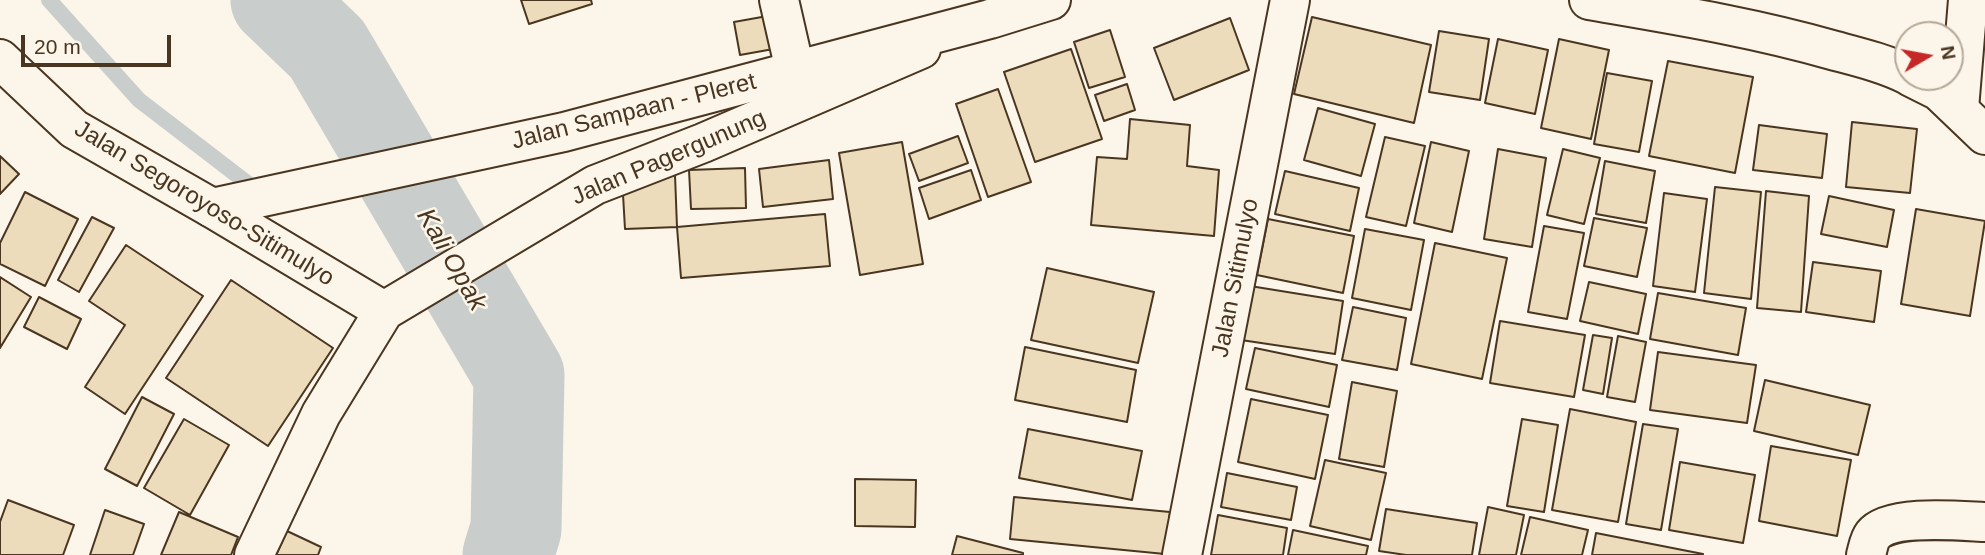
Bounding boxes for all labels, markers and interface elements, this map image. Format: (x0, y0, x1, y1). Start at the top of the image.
scale bar (24, 21, 175, 65)
north arrow (1894, 21, 1964, 91)
text: 20 m (34, 35, 81, 58)
text: N (1937, 44, 1960, 61)
street label: Jalan Sampaan - Pleret (509, 68, 759, 156)
street label: Jalan Pagergunung (568, 104, 770, 212)
street label: Jalan Segoroyoso-Sitimulyo (69, 115, 339, 293)
street label: Jalan Sitimulyo (1206, 196, 1266, 360)
water label: Kali Opak (409, 203, 493, 317)

